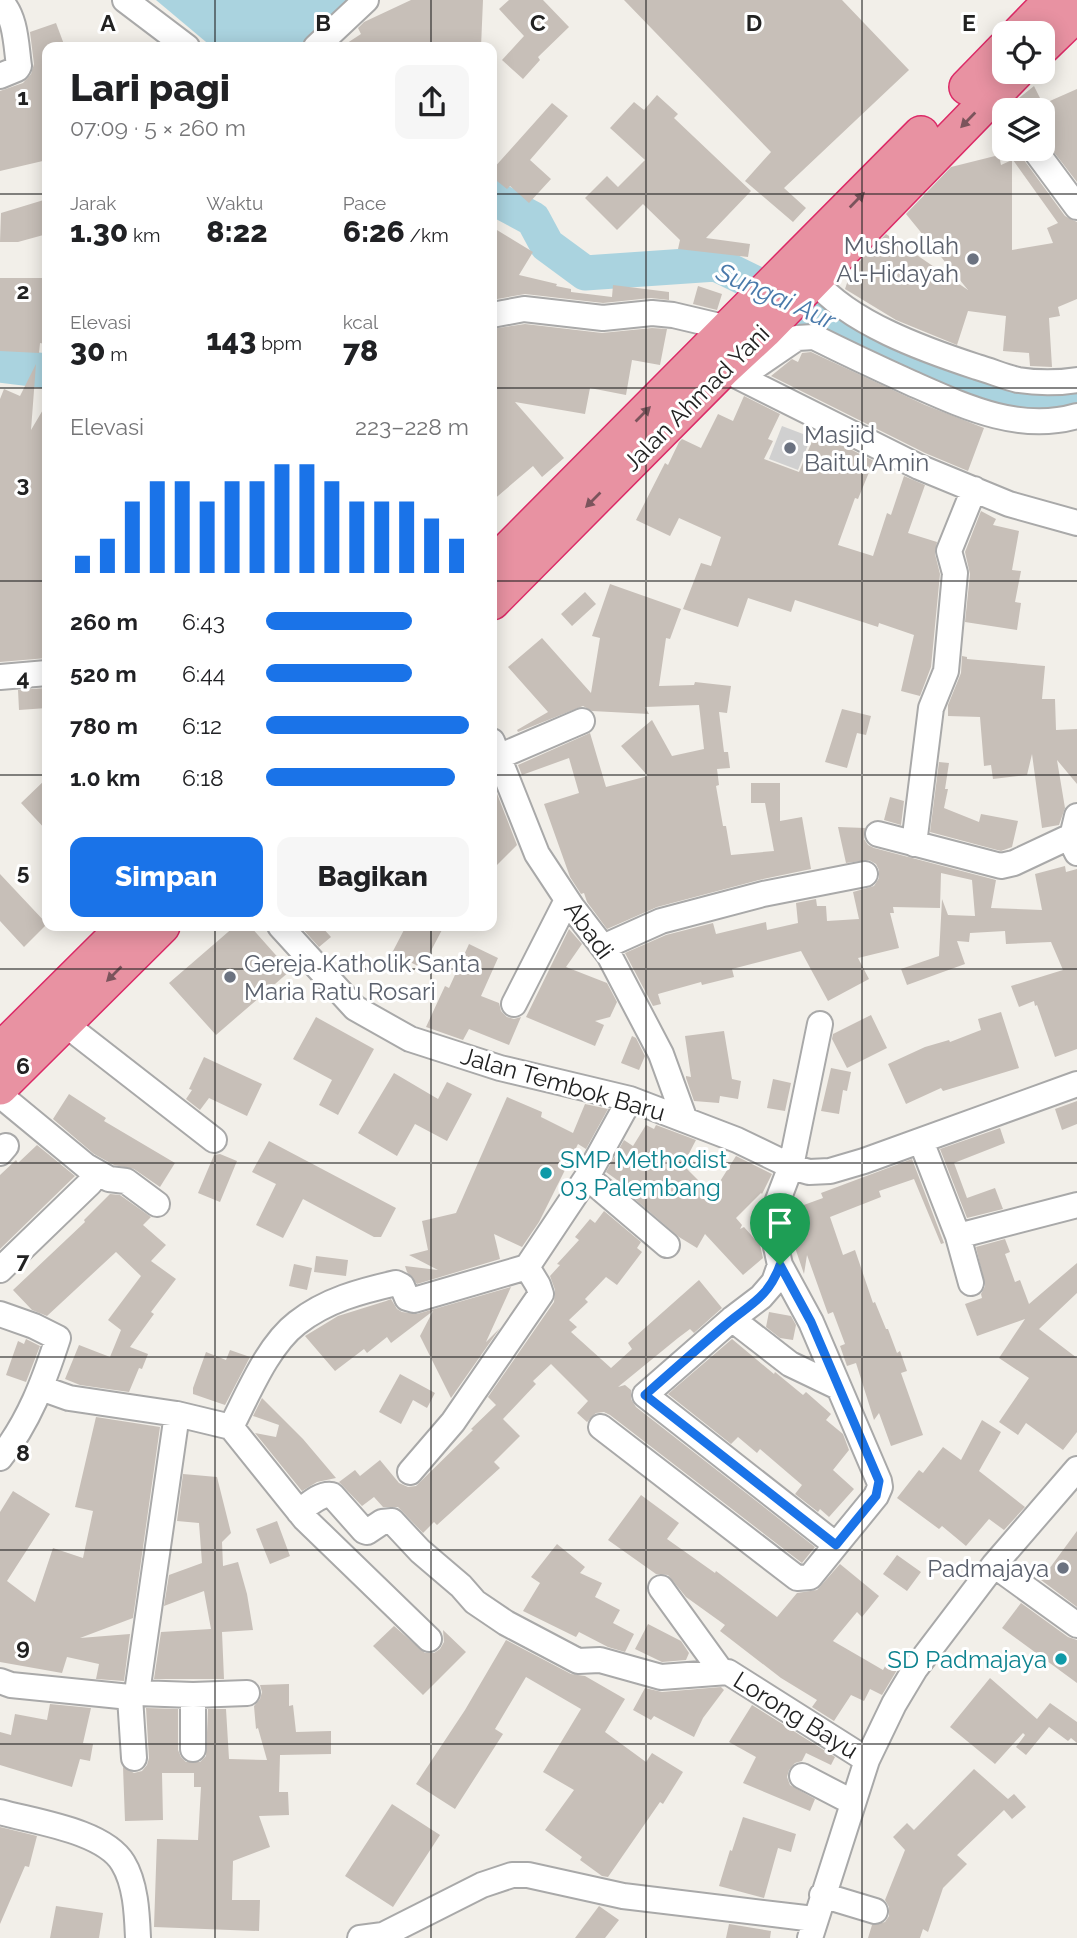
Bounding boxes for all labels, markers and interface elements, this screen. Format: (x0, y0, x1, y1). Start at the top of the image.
text: A (100, 9, 116, 36)
text: B (315, 9, 331, 36)
text: C (530, 9, 546, 36)
text: D (746, 9, 762, 36)
text: E (962, 9, 976, 36)
map controls (992, 21, 1055, 161)
button: locate (992, 21, 1055, 84)
text: Lari pagi (70, 65, 230, 110)
button: share (395, 65, 469, 139)
text: 1 (17, 83, 29, 110)
button: layers (992, 98, 1055, 161)
one-way arrow (960, 111, 976, 128)
text: 07:09 · 5 × 260 m (70, 114, 246, 141)
one-way arrow (848, 191, 865, 208)
text: Jarak (70, 192, 116, 214)
text: Waktu (206, 192, 263, 214)
text: Pace (343, 192, 386, 214)
text: 1.30 (70, 214, 128, 249)
text: 8:22 (206, 214, 268, 249)
text: 6:26 (343, 214, 405, 249)
text: km (128, 224, 161, 246)
text: /km (405, 224, 449, 246)
place label: Mushollah Al-Hidayah (836, 231, 959, 288)
marker: Mushollah Al-Hidayah (965, 251, 981, 267)
water label: Sungai Aur (711, 256, 841, 336)
text: 2 (17, 277, 29, 304)
text: Elevasi (70, 311, 131, 333)
text: kcal (343, 311, 378, 333)
street label: Jalan Ahmad Yani (617, 319, 775, 477)
text: 143 (206, 322, 256, 357)
text: bpm (256, 332, 302, 354)
text: 30 (70, 333, 106, 368)
text: 78 (343, 333, 378, 368)
text: m (106, 343, 128, 365)
one-way arrow (635, 405, 652, 422)
text: Elevasi (70, 413, 144, 440)
text: 223–228 m (355, 413, 469, 440)
place label: Masjid Baitul Amin (804, 420, 929, 477)
marker: Masjid Baitul Amin (782, 440, 798, 456)
text: 3 (17, 470, 29, 497)
one-way arrow (584, 491, 601, 508)
text: 260 m (70, 608, 138, 635)
text: 6:43 (182, 608, 225, 635)
text: 520 m (70, 660, 137, 687)
text: 6:44 (182, 660, 225, 687)
text: 4 (16, 664, 30, 691)
text: 780 m (70, 712, 138, 739)
text: 6:12 (182, 712, 222, 739)
text: 1.0 km (70, 764, 140, 791)
text: 6:18 (182, 764, 224, 791)
button: Simpan (70, 837, 263, 917)
button: Bagikan (277, 837, 469, 917)
text: 5 (17, 858, 30, 885)
street label: Abadi (558, 895, 620, 965)
place label: Gereja Katholik Santa Maria Ratu Rosari (244, 949, 480, 1006)
one-way arrow (107, 965, 123, 982)
marker: Gereja Katholik Santa Maria Ratu Rosari (222, 969, 238, 985)
street label: Jalan Tembok Baru (457, 1041, 669, 1127)
text: 6 (16, 1052, 30, 1079)
place label: SMP Methodist 03 Palembang (560, 1145, 727, 1202)
marker: SMP Methodist 03 Palembang (538, 1165, 554, 1181)
pin (750, 1193, 810, 1265)
icon: arrive (761, 1204, 799, 1242)
text: 7 (17, 1246, 30, 1273)
text: 8 (16, 1439, 30, 1466)
place label: Padmajaya (927, 1554, 1049, 1583)
marker: Padmajaya (1055, 1560, 1071, 1576)
text: 9 (16, 1633, 30, 1660)
place label: SD Padmajaya (887, 1645, 1047, 1674)
marker: SD Padmajaya (1053, 1651, 1069, 1667)
street label: Lorong Bayu (728, 1665, 864, 1765)

